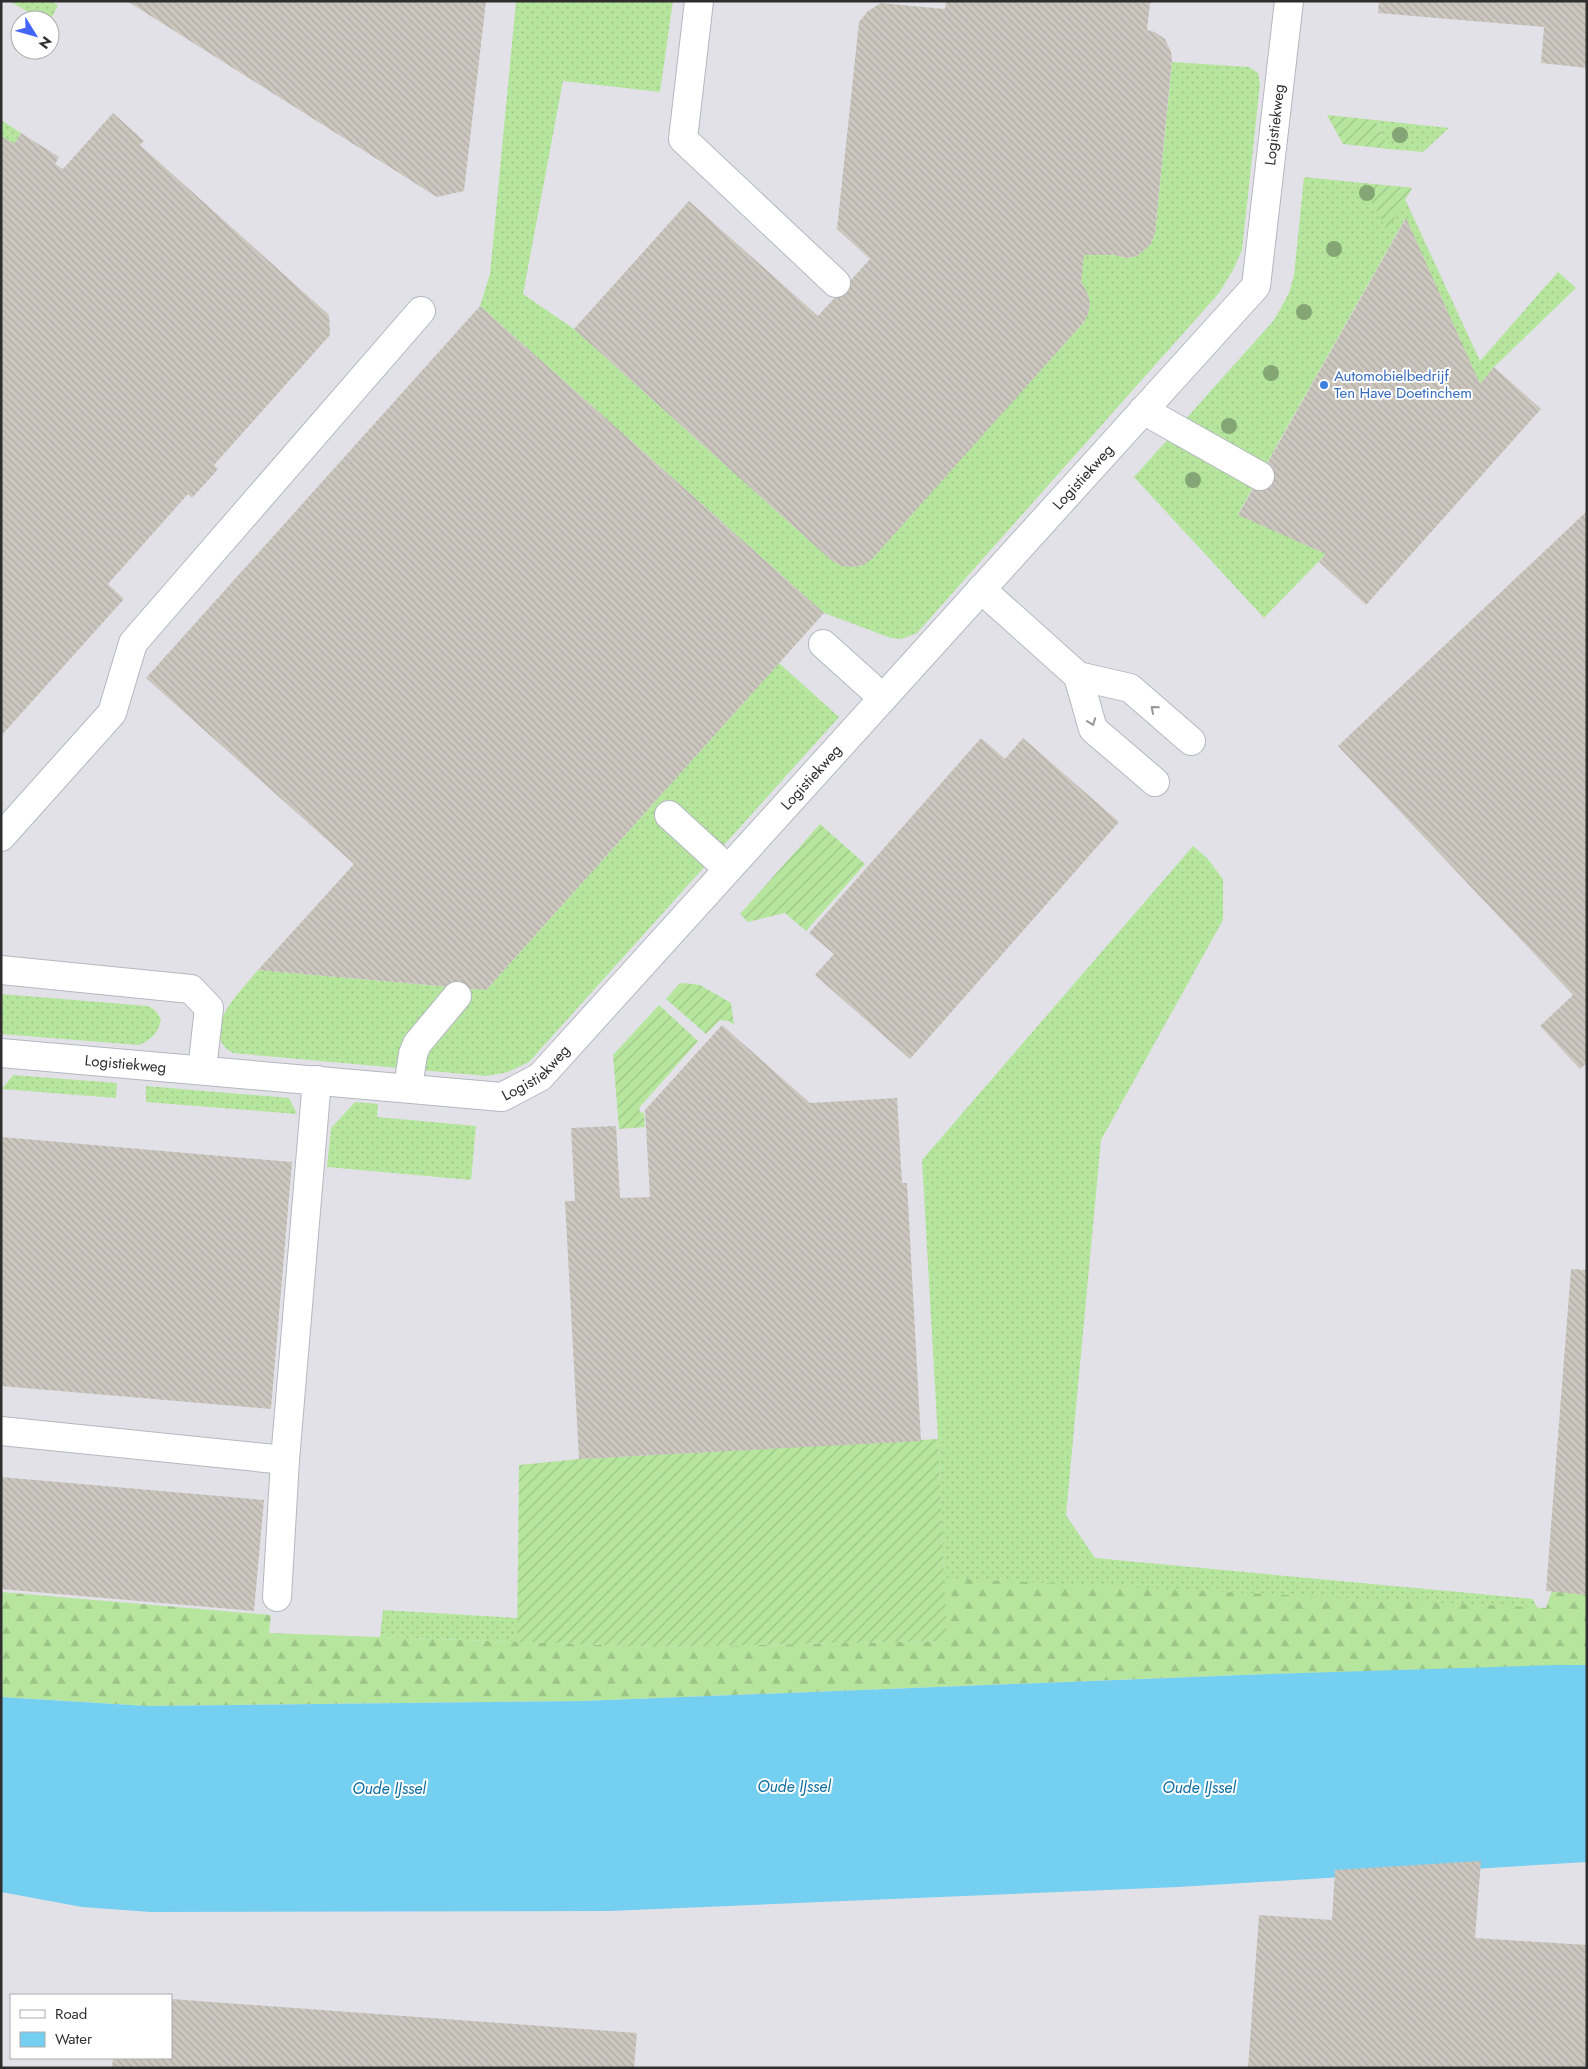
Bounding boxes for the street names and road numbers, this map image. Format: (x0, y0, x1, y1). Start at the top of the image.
street label: Logistiekweg (1259, 83, 1290, 167)
street label: Logistiekweg (1047, 439, 1119, 515)
street label: Logistiekweg (776, 740, 847, 815)
street label: Logistiekweg (498, 1040, 575, 1106)
street label: Logistiekweg (84, 1049, 167, 1078)

